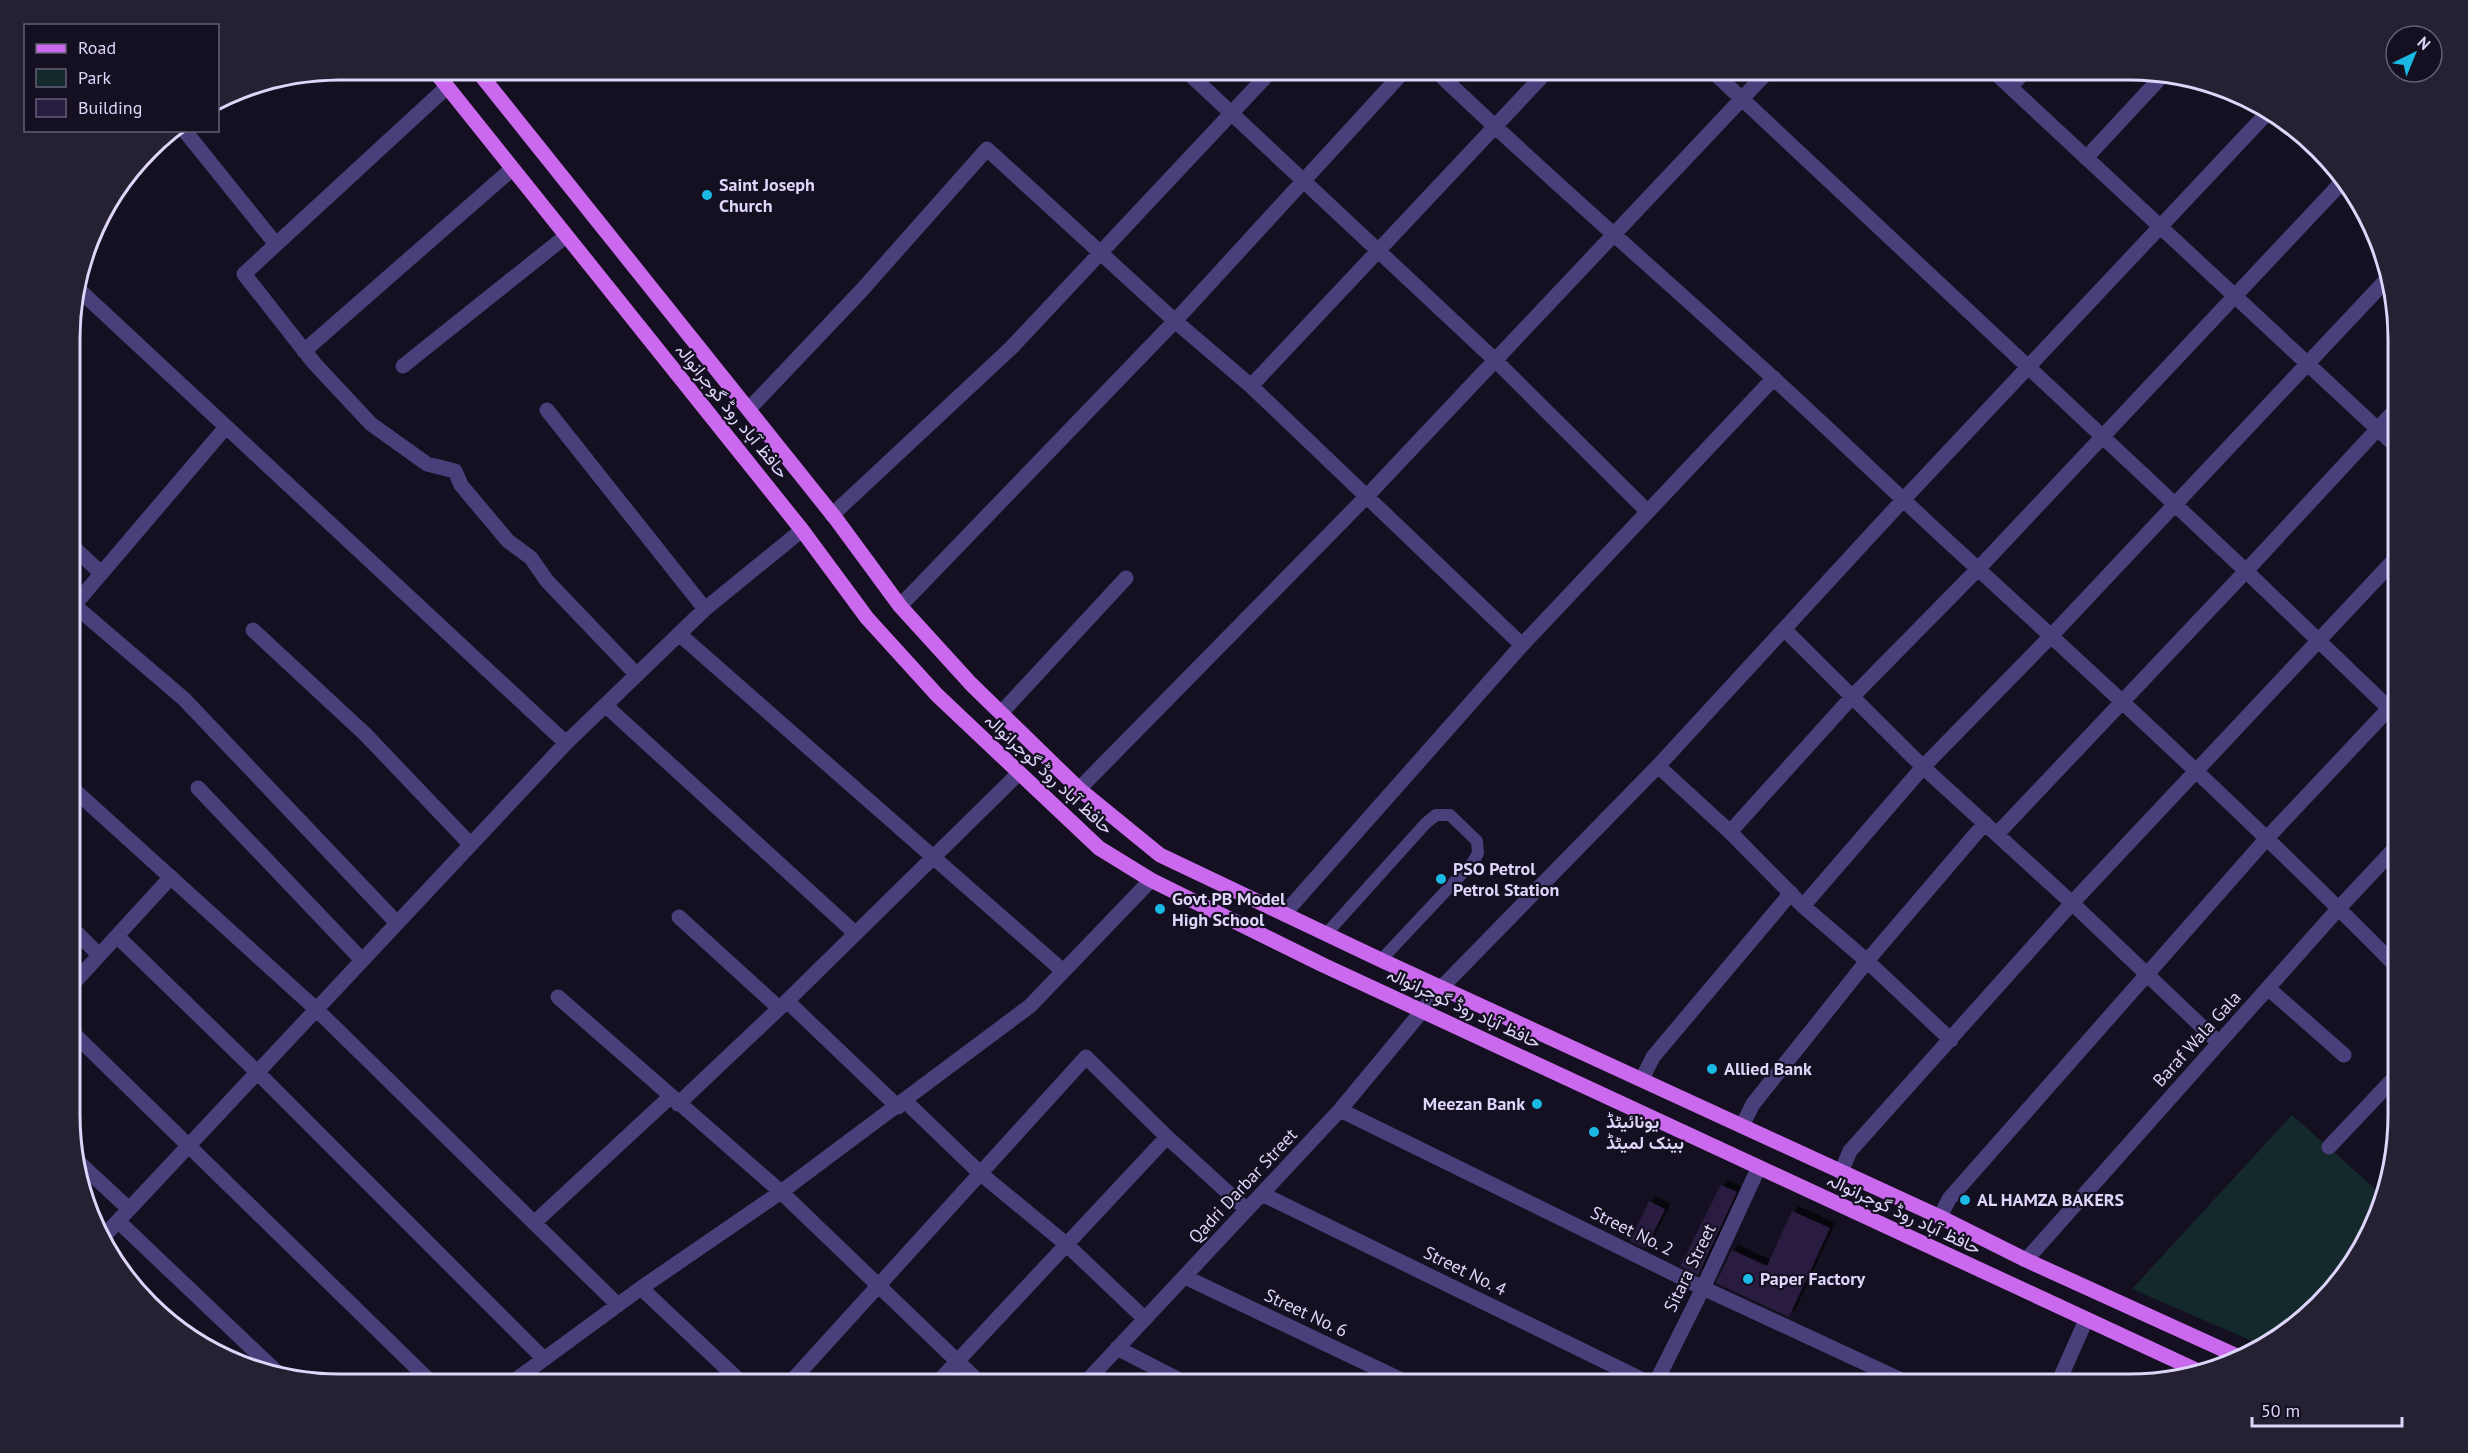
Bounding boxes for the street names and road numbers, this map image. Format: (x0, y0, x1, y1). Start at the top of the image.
street label: حافظ آباد روڈ گوجرانوالہ (671, 338, 794, 483)
street label: حافظ آباد روڈ گوجرانوالہ (980, 708, 1118, 839)
street label: حافظ آباد روڈ گوجرانوالہ (1384, 962, 1545, 1053)
street label: Baraf Wala Gala (2148, 986, 2246, 1091)
street label: Qadri Darbar Street (1183, 1123, 1302, 1248)
street label: حافظ آباد روڈ گوجرانوالہ (1824, 1168, 1985, 1259)
street label: Street No. 2 (1587, 1201, 1677, 1260)
street label: Sitara Street (1658, 1220, 1721, 1316)
street label: Street No. 4 (1420, 1241, 1511, 1301)
street label: Street No. 6 (1261, 1283, 1352, 1342)

